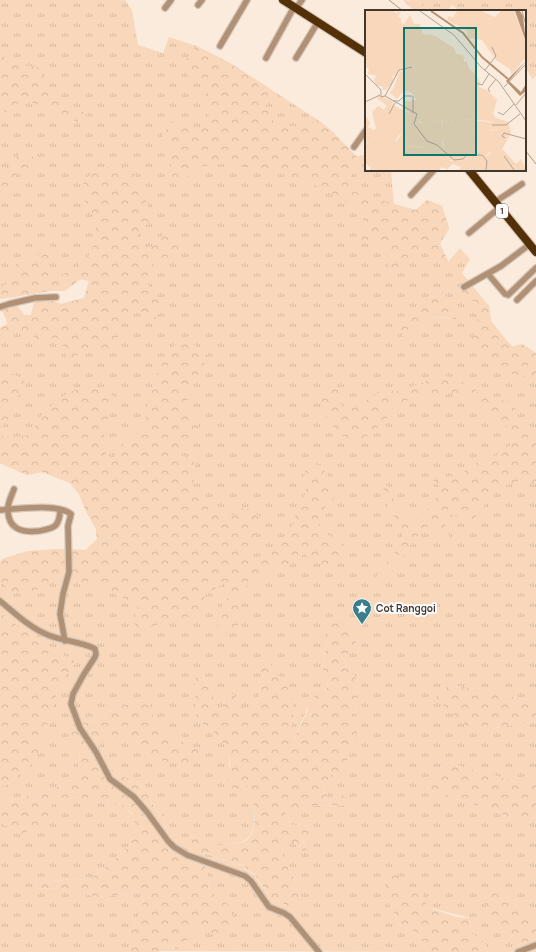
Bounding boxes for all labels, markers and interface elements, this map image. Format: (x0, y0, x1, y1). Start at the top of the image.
inset map (365, 10, 526, 171)
road number: 1 (496, 204, 508, 218)
place icon: Cot Ranggoi (351, 597, 373, 625)
place label: Cot Ranggoi (376, 601, 436, 615)

